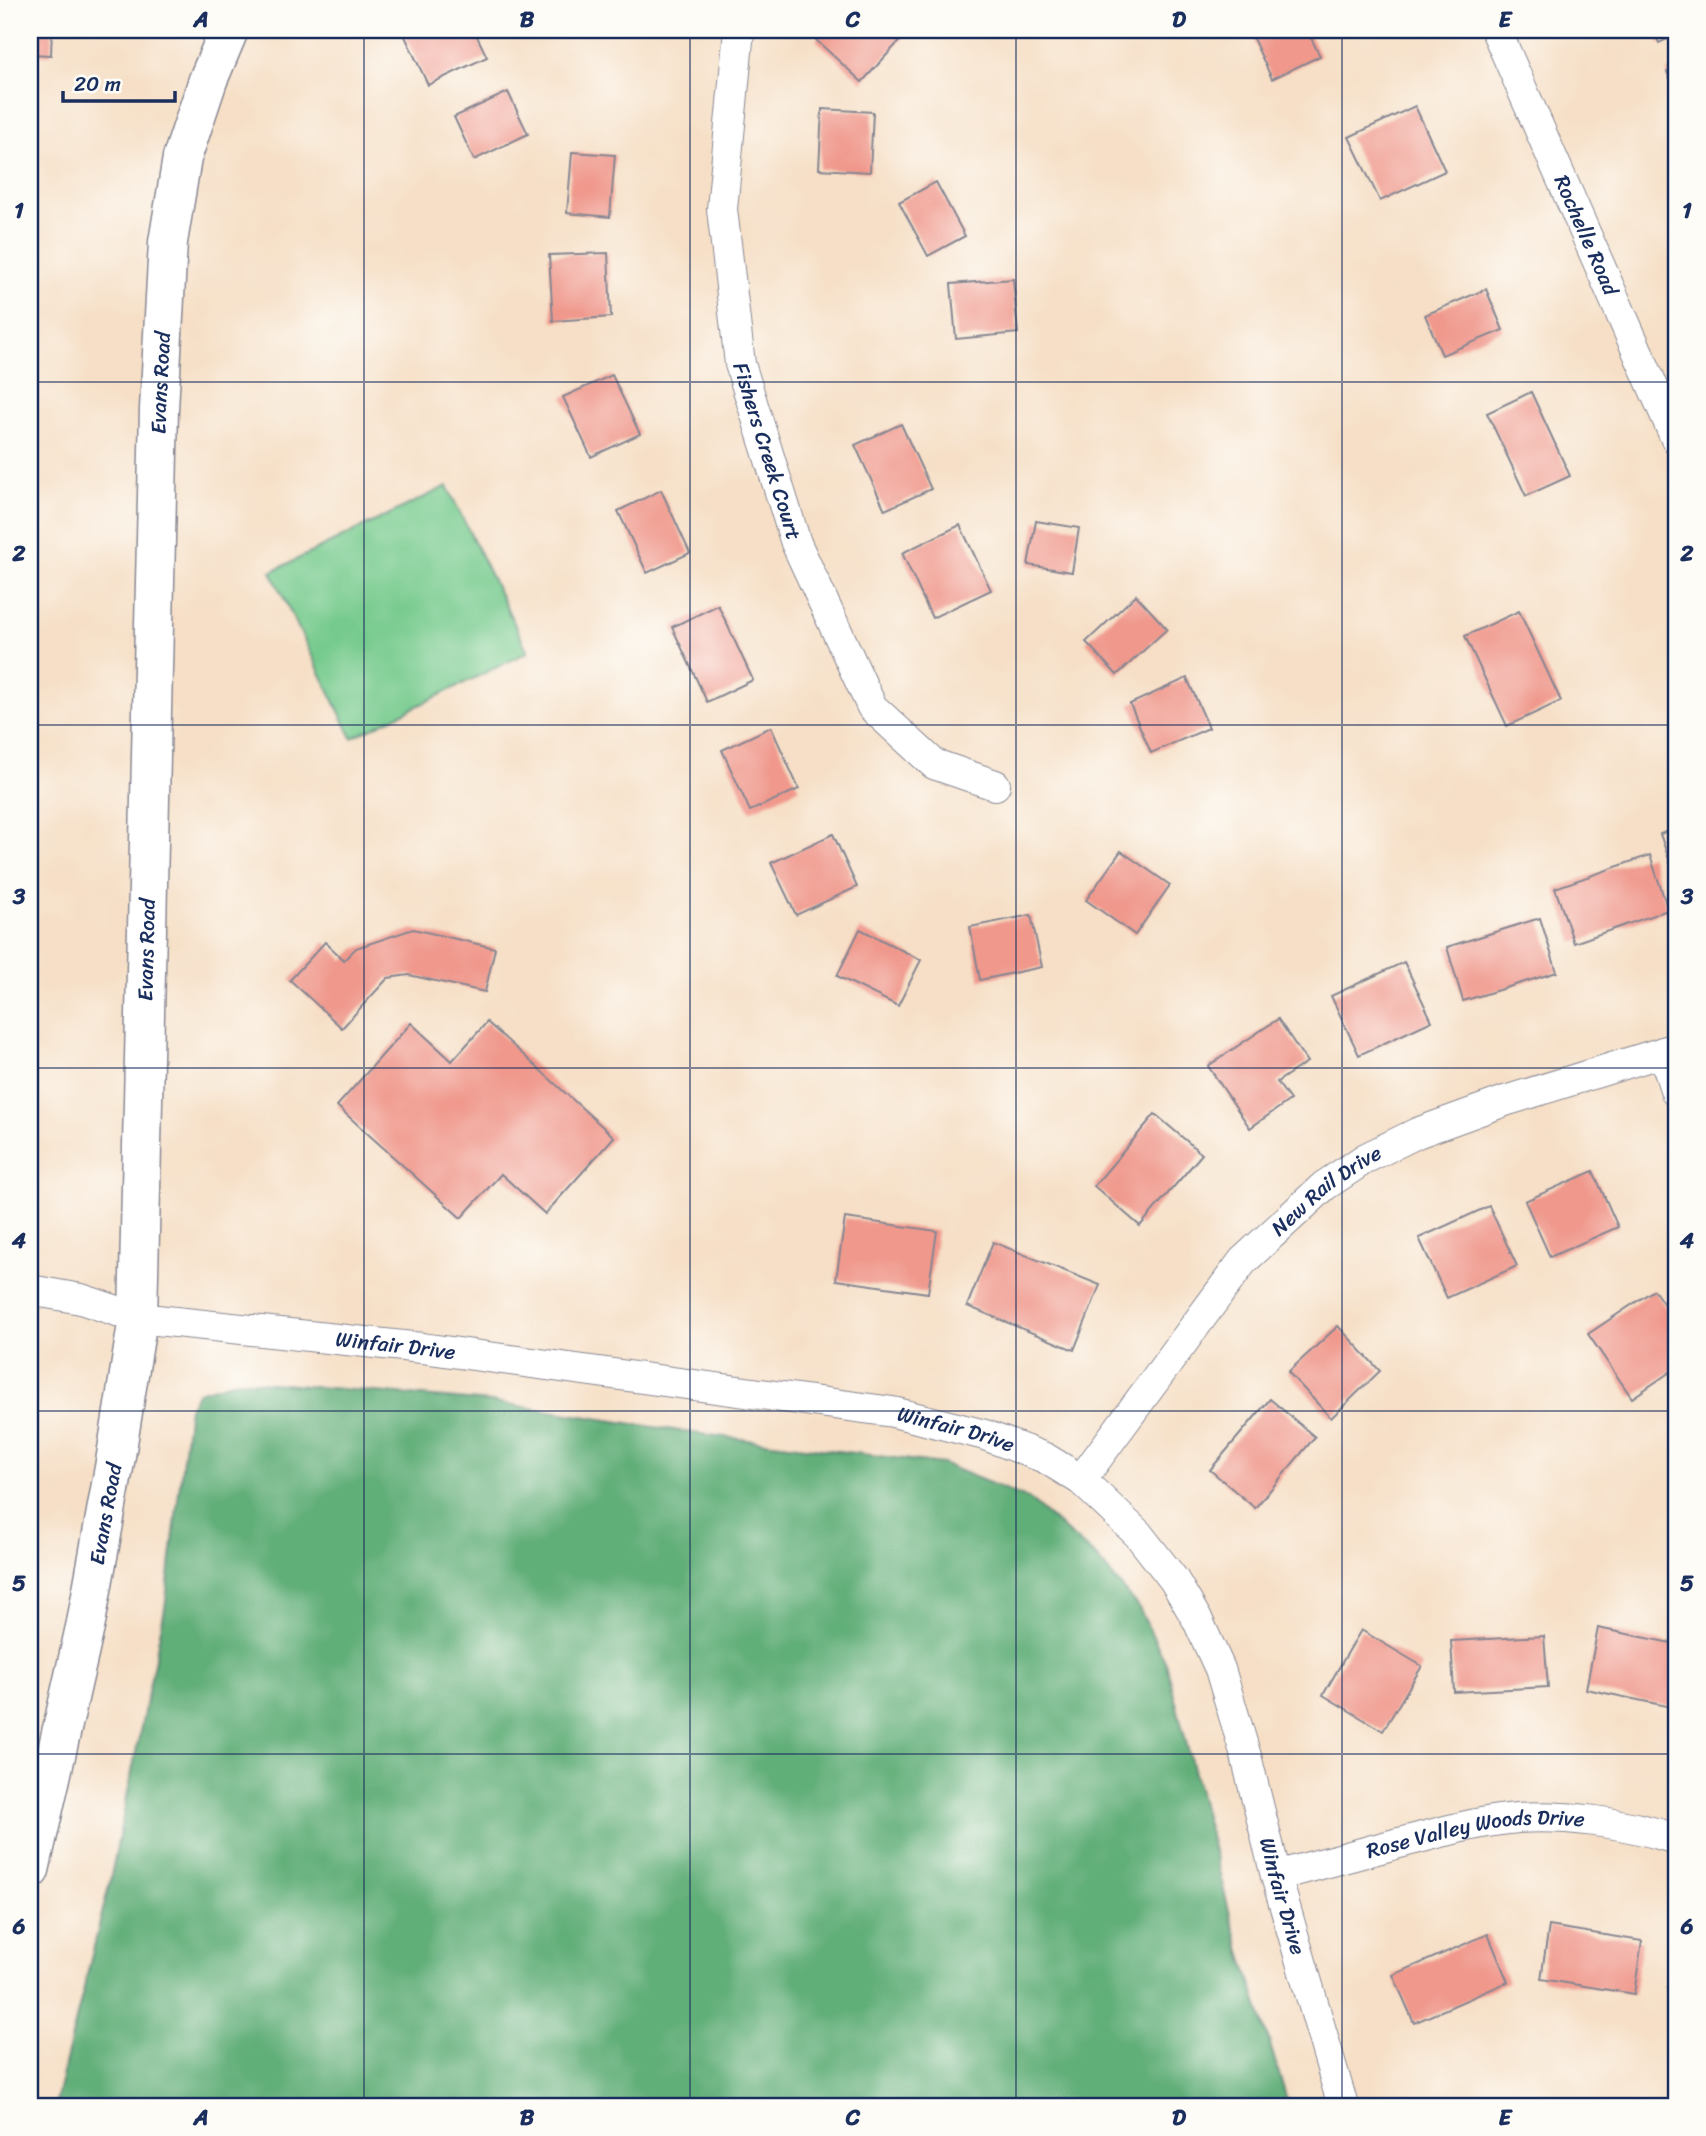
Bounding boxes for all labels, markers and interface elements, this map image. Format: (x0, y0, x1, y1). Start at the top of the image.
text: A (192, 0, 209, 40)
text: B (520, 0, 535, 40)
text: C (845, 0, 861, 40)
text: D (1172, 0, 1187, 40)
text: E (1499, 0, 1514, 40)
scale bar (63, 60, 175, 104)
text: 20 m (74, 65, 121, 103)
street label: Rochelle Road (1543, 169, 1630, 303)
text: 1 (14, 190, 24, 231)
text: 1 (1682, 190, 1692, 231)
street label: Evans Road (139, 329, 182, 435)
street label: Fishers Creek Court (722, 357, 813, 545)
text: 2 (11, 533, 26, 574)
text: 2 (1679, 533, 1694, 574)
text: 3 (12, 876, 26, 917)
text: 3 (1680, 876, 1694, 917)
street label: Evans Road (126, 896, 167, 1001)
street label: New Rail Drive (1262, 1134, 1388, 1246)
text: 4 (11, 1220, 27, 1261)
text: 4 (1679, 1220, 1695, 1261)
street label: Winfair Drive (334, 1320, 458, 1371)
street label: Winfair Drive (893, 1395, 1021, 1464)
street label: Evans Road (78, 1458, 134, 1568)
text: 5 (12, 1563, 26, 1604)
text: 5 (1680, 1563, 1694, 1604)
street label: Rose Valley Woods Drive (1362, 1798, 1587, 1870)
street label: Winfair Drive (1248, 1834, 1317, 1960)
text: 6 (11, 1906, 26, 1947)
text: 6 (1679, 1906, 1694, 1947)
text: A (192, 2097, 209, 2136)
text: B (520, 2097, 535, 2136)
text: C (845, 2097, 861, 2136)
text: D (1172, 2097, 1187, 2136)
text: E (1499, 2097, 1514, 2136)

